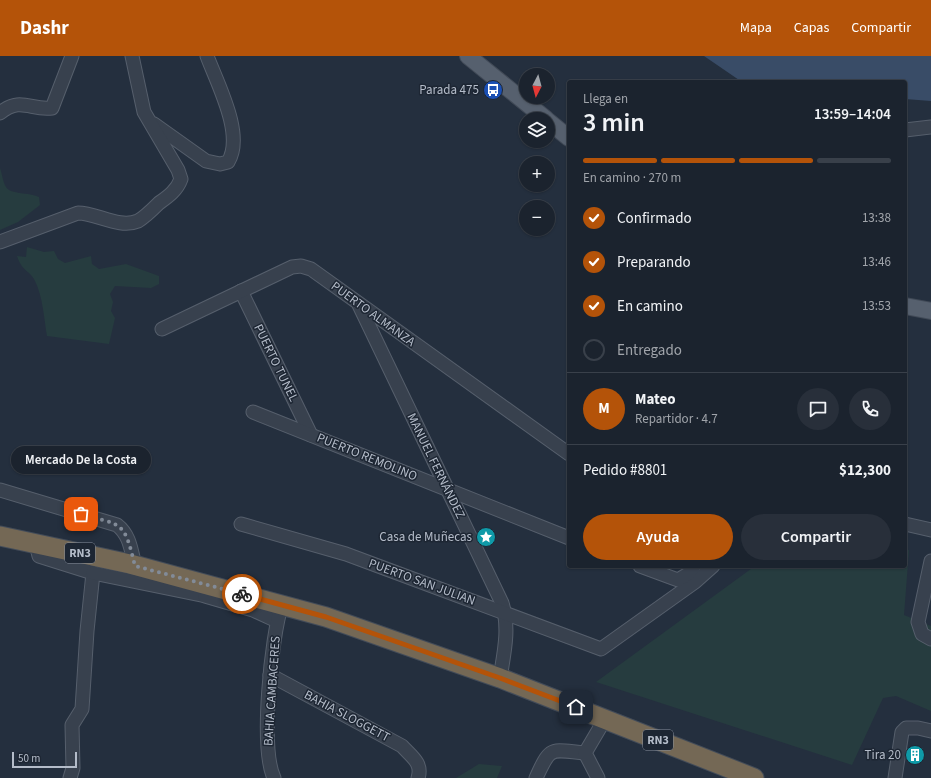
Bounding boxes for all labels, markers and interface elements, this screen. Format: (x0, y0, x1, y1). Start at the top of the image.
text: Dashr (20, 15, 69, 42)
text: Mapa (740, 18, 772, 38)
text: Capas (794, 18, 829, 38)
text: Compartir (851, 18, 911, 38)
north arrow (519, 68, 555, 104)
map controls (519, 68, 555, 236)
bus stop icon: Parada 475 (482, 79, 504, 101)
place label: Parada 475 (419, 81, 479, 99)
text: Llega en (583, 90, 628, 108)
text: 3 min (583, 104, 645, 141)
text: 13:59–14:04 (814, 104, 891, 125)
button: layers (519, 112, 555, 148)
button: + (519, 156, 555, 192)
text: En camino · 270 m (583, 169, 681, 187)
button: − (519, 200, 555, 236)
icon: check (583, 207, 605, 229)
text: Confirmado (617, 208, 692, 229)
text: 13:38 (862, 209, 891, 227)
icon: check (583, 251, 605, 273)
text: Preparando (617, 252, 691, 273)
text: 13:46 (862, 253, 891, 271)
street label: PUERTO ALMANZA (327, 277, 419, 351)
icon: check (583, 295, 605, 317)
text: En camino (617, 296, 683, 317)
text: 13:53 (862, 297, 891, 315)
street label: PUERTO TUNEL (249, 321, 303, 405)
text: Entregado (617, 340, 682, 361)
button: chat (797, 388, 839, 430)
button: phone (849, 388, 891, 430)
text: Mateo (635, 389, 676, 410)
text: M (598, 398, 610, 419)
street label: MANUEL FERNÁNDEZ (403, 410, 469, 522)
text: Repartidor · 4.7 (635, 410, 718, 428)
street label: PUERTO REMOLINO (314, 429, 420, 485)
callout: Mercado De la Costa (11, 446, 151, 474)
text: Mercado De la Costa (25, 451, 137, 469)
text: Pedido #8801 (583, 460, 667, 481)
text: $12,300 (839, 460, 891, 481)
pin (64, 497, 98, 531)
icon: bag (70, 503, 92, 525)
button: Ayuda (583, 514, 733, 560)
button: Compartir (741, 514, 891, 560)
place icon: Casa de Muñecas (475, 526, 497, 548)
place label: Casa de Muñecas (379, 528, 473, 546)
road number: RN3 (65, 543, 95, 563)
street label: PUERTO SAN JULIAN (366, 554, 478, 610)
courier (222, 574, 262, 614)
icon: bike (231, 583, 253, 605)
street label: BAHIA CAMBACERES (259, 635, 285, 747)
street label: BAHIA SLOGGETT (301, 686, 393, 746)
pin (559, 690, 593, 724)
icon: home (565, 696, 587, 718)
road number: RN3 (643, 730, 673, 750)
building icon: Tira 20 (904, 744, 926, 766)
place label: Tira 20 (865, 746, 901, 764)
scale bar (12, 750, 77, 769)
text: 50 m (18, 751, 40, 766)

